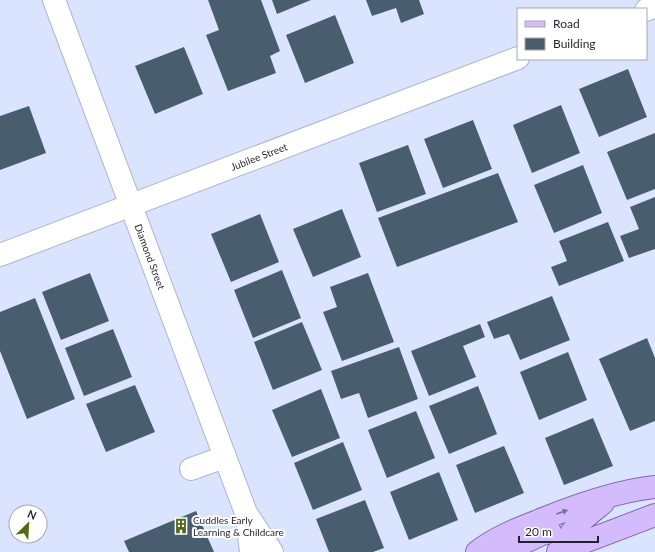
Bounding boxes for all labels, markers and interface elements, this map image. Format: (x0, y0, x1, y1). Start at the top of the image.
legend (517, 8, 647, 60)
text: Road (553, 16, 580, 31)
text: Building (553, 36, 596, 51)
street label: Jubilee Street (229, 140, 289, 173)
street label: Diamond Street (132, 222, 168, 291)
north arrow (8, 504, 48, 544)
text: N (26, 507, 39, 522)
one-way arrow (556, 508, 568, 514)
place label: Cuddles Early Learning & Childcare (193, 514, 284, 538)
building icon: Cuddles Early Learning & Childcare (172, 517, 190, 535)
scale bar (519, 518, 598, 544)
text: 20 m (525, 524, 552, 539)

